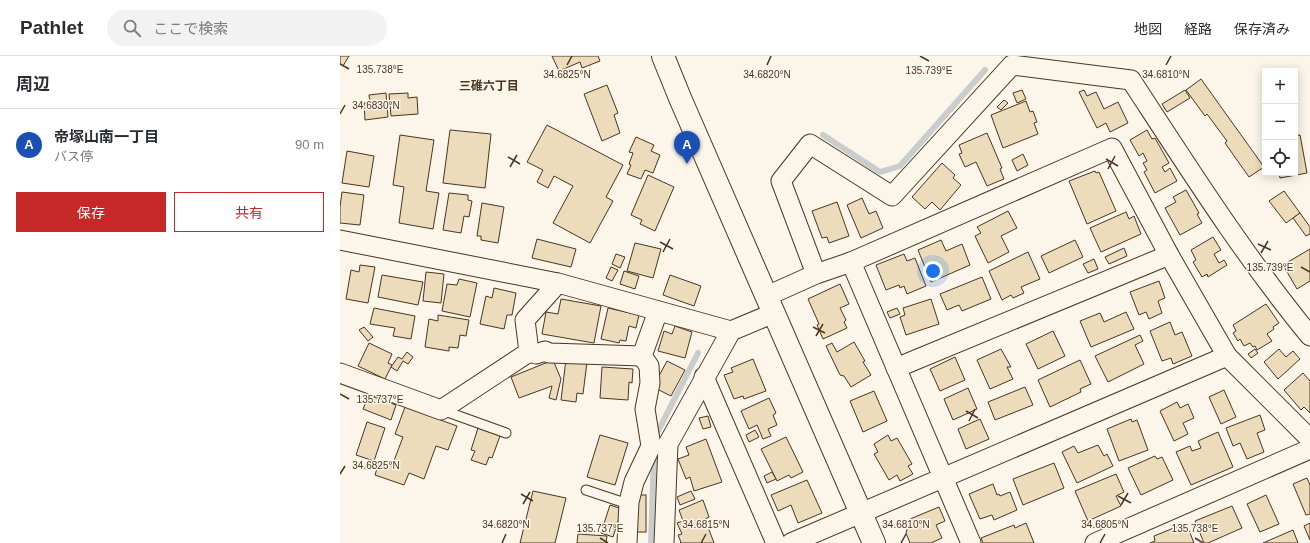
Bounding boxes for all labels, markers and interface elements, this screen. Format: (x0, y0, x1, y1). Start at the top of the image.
search box (107, 10, 387, 46)
text: Pathlet (20, 17, 83, 38)
icon: search (121, 17, 143, 39)
text: ここで検索 (153, 20, 228, 37)
text: 地図 (1134, 21, 1162, 37)
text: 経路 (1184, 21, 1212, 37)
text: 保存済み (1234, 21, 1290, 37)
text: 135.738°E (357, 64, 404, 75)
text: 135.739°E (906, 65, 953, 76)
map controls (1262, 68, 1298, 176)
button: + (1262, 68, 1298, 104)
text: 34.6825°N (543, 69, 591, 80)
text: 34.6820°N (743, 69, 791, 80)
text: 34.6810°N (1142, 69, 1190, 80)
text: 周辺 (16, 75, 50, 94)
district label: 三碓六丁目 (459, 79, 519, 93)
text: 34.6830°N (352, 100, 400, 111)
button: − (1262, 104, 1298, 140)
text: 帝塚山南一丁目 (54, 128, 159, 145)
pin: A (674, 131, 700, 164)
text: A (24, 137, 34, 152)
text: 90 m (295, 137, 324, 152)
button: locate (1262, 140, 1298, 176)
text: バス停 (54, 149, 93, 164)
button: 保存 (16, 192, 166, 232)
button: 共有 (174, 192, 324, 232)
your location (923, 261, 943, 281)
text: 135.739°E (1247, 262, 1294, 273)
text: 135.737°E (357, 394, 404, 405)
text: 34.6825°N (352, 460, 400, 471)
text: 34.6820°N (482, 519, 530, 530)
text: 34.6815°N (682, 519, 730, 530)
text: 34.6810°N (882, 519, 930, 530)
text: 34.6805°N (1081, 519, 1129, 530)
text: 135.737°E (577, 523, 624, 534)
text: 135.738°E (1172, 523, 1219, 534)

